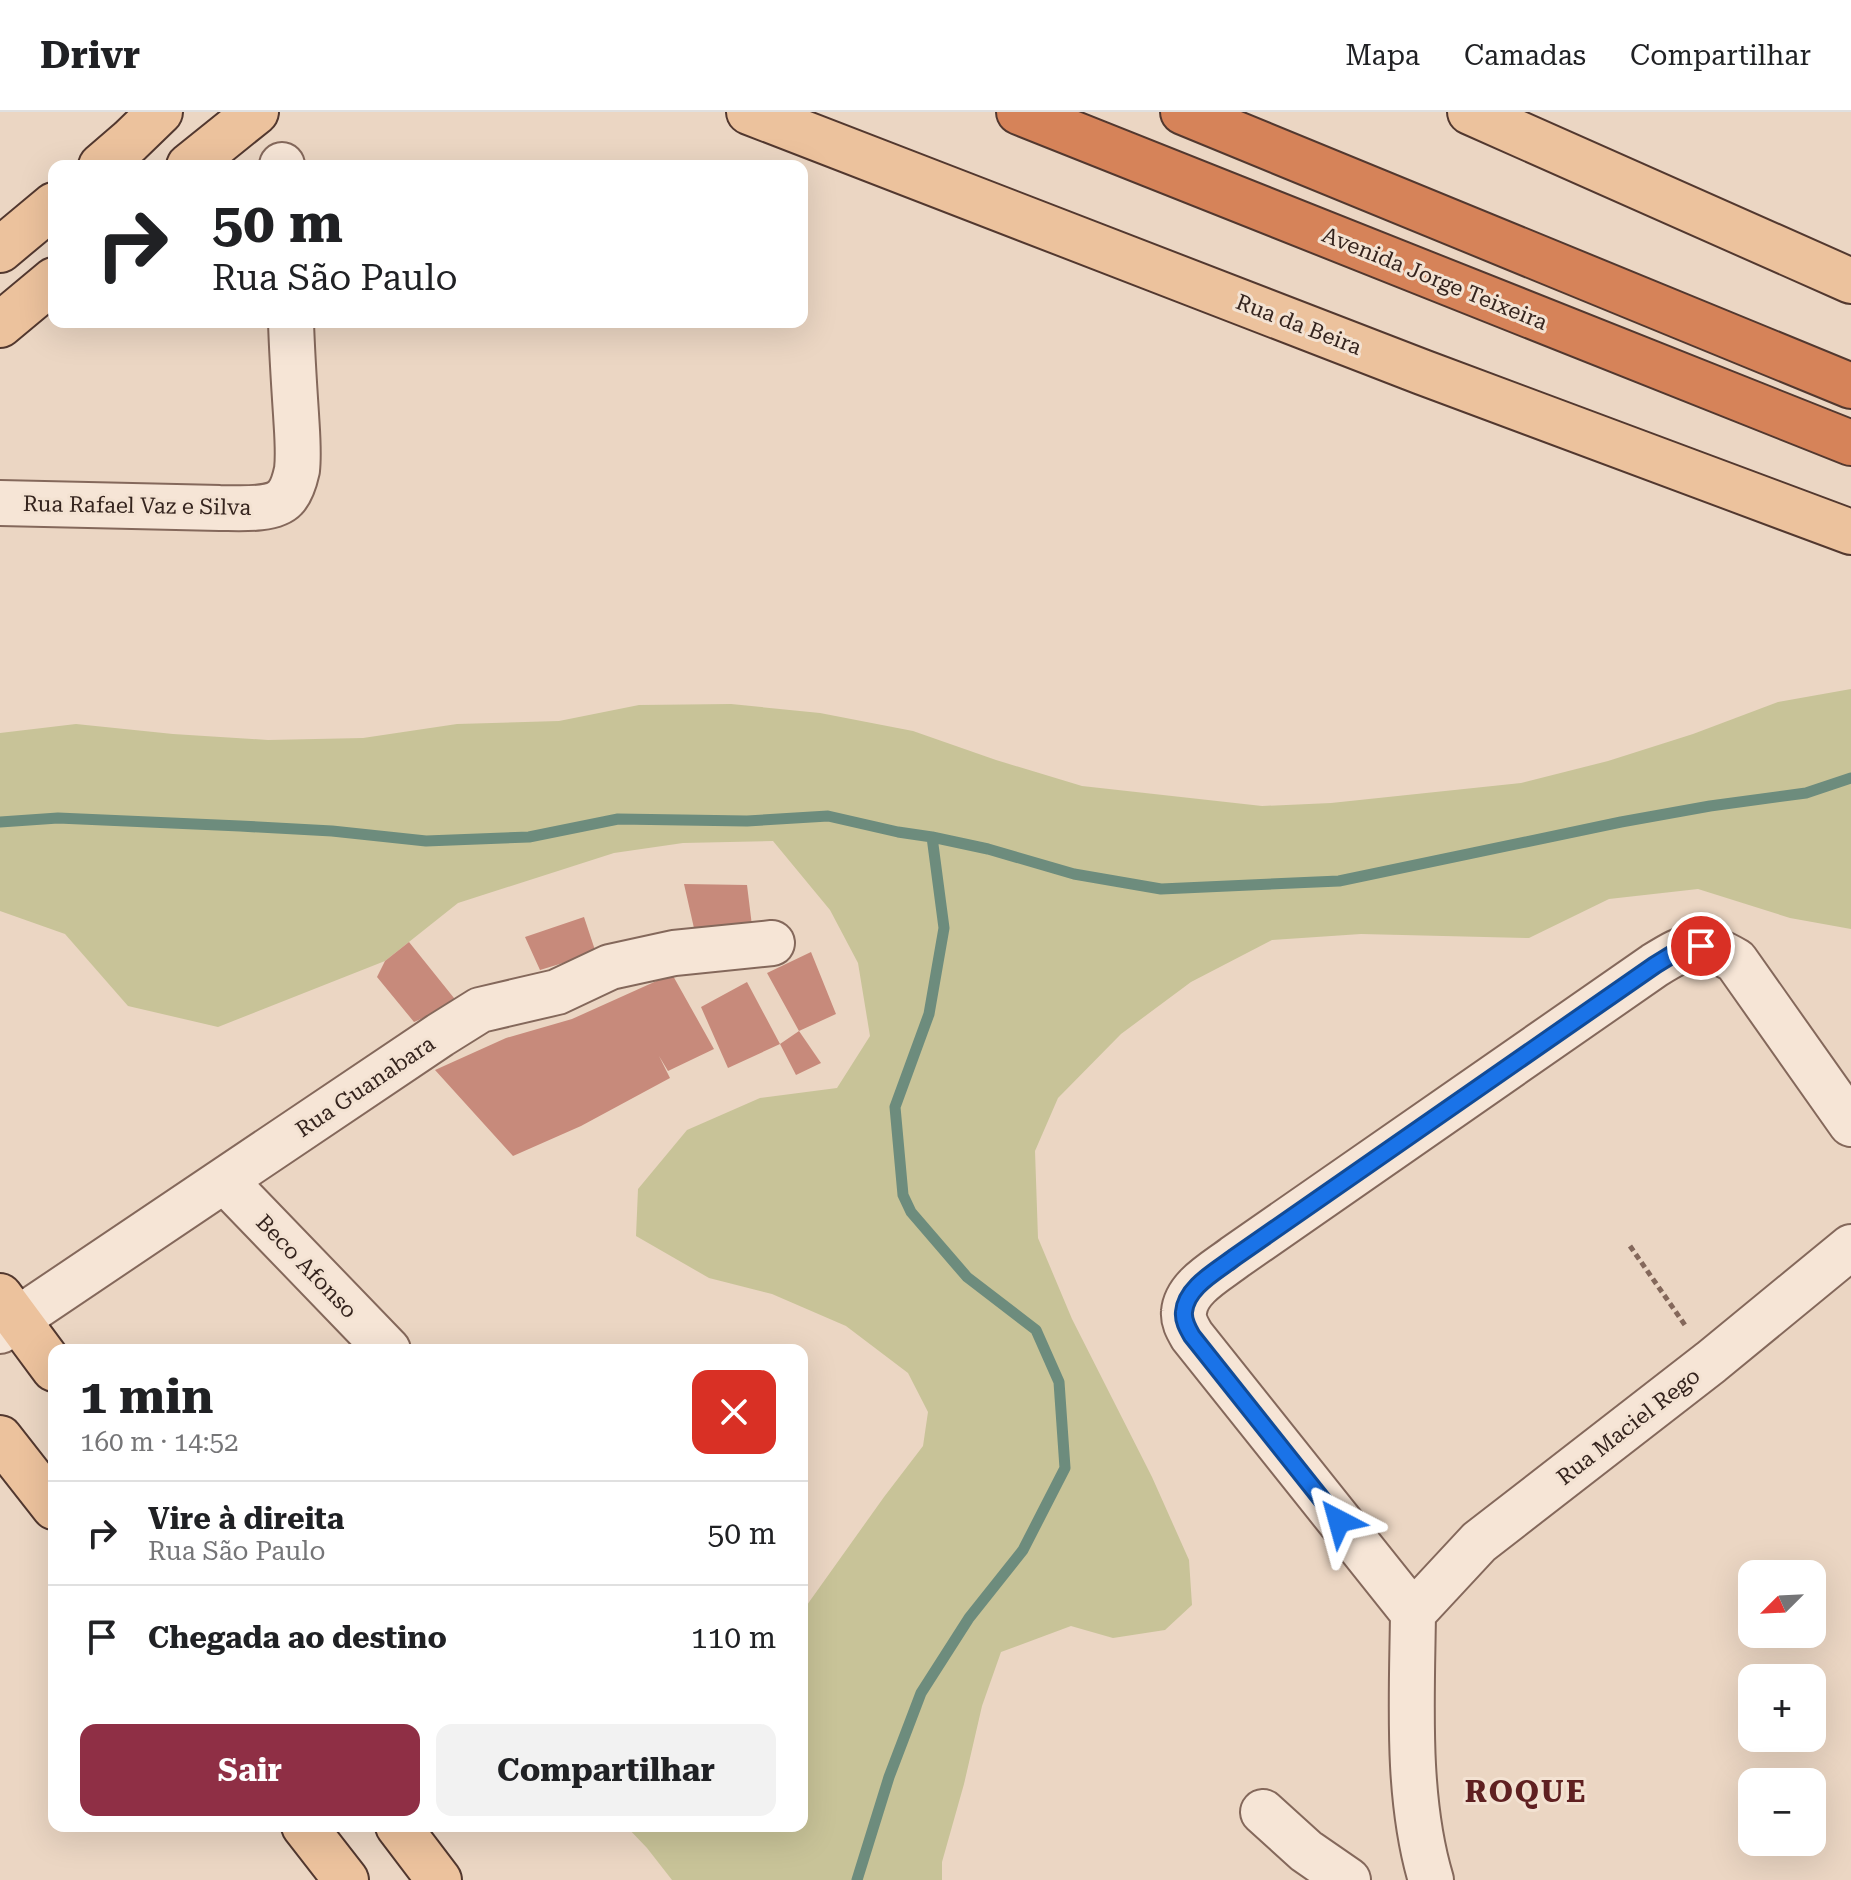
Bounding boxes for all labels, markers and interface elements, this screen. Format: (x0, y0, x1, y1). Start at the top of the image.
text: Drivr (40, 33, 140, 77)
text: Mapa (1345, 39, 1420, 72)
text: Camadas (1464, 39, 1586, 72)
text: Compartilhar (1630, 39, 1811, 72)
text: 50 m (212, 190, 343, 256)
icon: right (80, 192, 184, 296)
street label: Avenida Jorge Teixeira (1319, 222, 1551, 335)
text: Rua São Paulo (212, 257, 458, 299)
street label: Rua da Beira (1233, 289, 1365, 360)
street label: Rua Rafael Vaz e Silva (23, 491, 251, 520)
pin (1667, 912, 1735, 980)
icon: arrive (1679, 924, 1723, 968)
street label: Rua Guanabara (291, 1031, 440, 1142)
street label: Beco Afonso (251, 1210, 362, 1323)
street label: Rua Maciel Rego (1552, 1363, 1705, 1490)
text: 1 min (80, 1369, 213, 1425)
button: close (692, 1370, 776, 1454)
text: 160 m · 14:52 (80, 1427, 239, 1457)
position arrow (1297, 1479, 1381, 1563)
text: Vire à direita (148, 1501, 344, 1536)
icon: right (80, 1511, 124, 1555)
text: 50 m (707, 1516, 776, 1551)
text: Rua São Paulo (148, 1536, 325, 1566)
north arrow (1738, 1560, 1826, 1648)
map controls (1738, 1560, 1826, 1856)
icon: arrive (80, 1615, 124, 1659)
text: Chegada ao destino (148, 1620, 447, 1655)
text: 110 m (691, 1620, 776, 1655)
button: + (1738, 1664, 1826, 1752)
button: Sair (80, 1724, 420, 1816)
button: Compartilhar (436, 1724, 776, 1816)
button: − (1738, 1768, 1826, 1856)
district label: ROQUE (1465, 1774, 1587, 1809)

